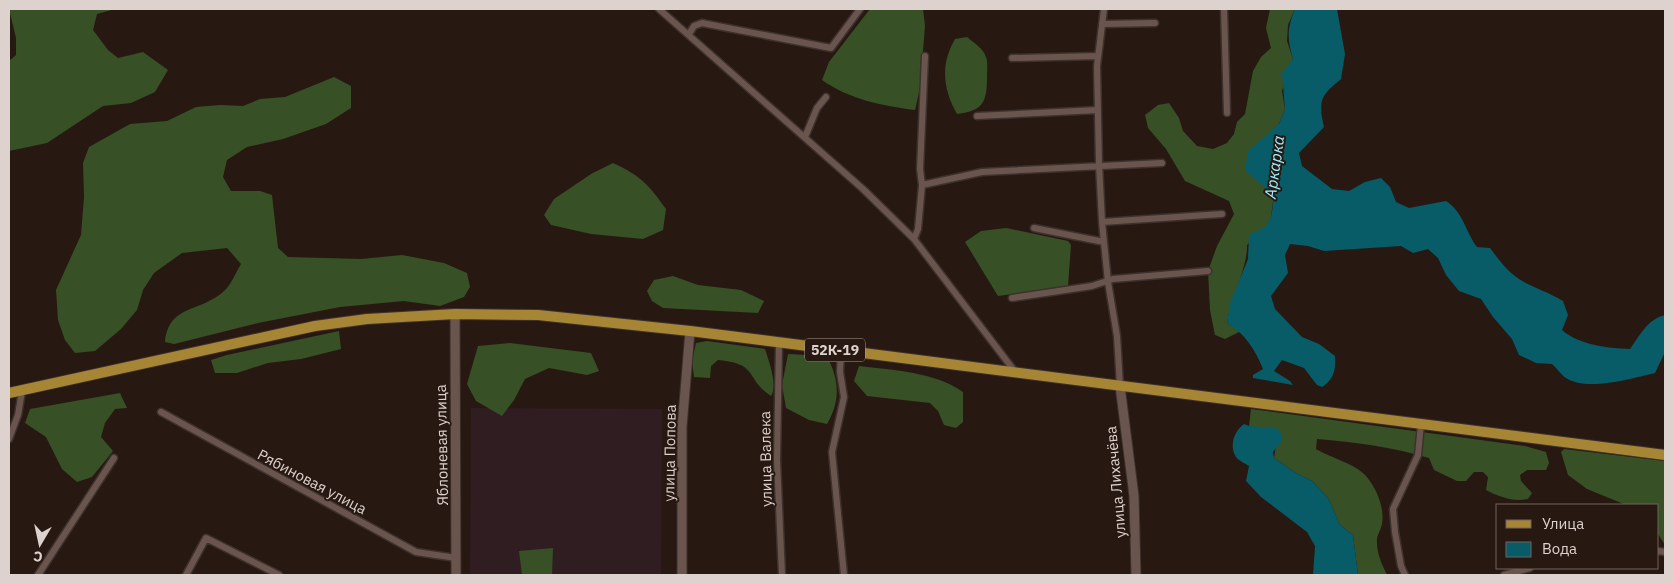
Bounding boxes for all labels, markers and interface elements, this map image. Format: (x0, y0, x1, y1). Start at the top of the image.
water label: Аркарка (1260, 134, 1288, 201)
road number: 52К-19 (805, 338, 865, 362)
street label: Яблоневая улица (431, 384, 452, 506)
street label: улица Попова (659, 404, 680, 502)
street label: улица Валека (755, 411, 776, 507)
street label: улица Лихачёва (1101, 425, 1130, 539)
street label: Рябиновая улица (254, 445, 370, 518)
legend (1496, 504, 1659, 569)
text: Улица (1542, 514, 1584, 533)
north arrow (15, 519, 65, 569)
text: Вода (1542, 539, 1577, 558)
text: С (32, 547, 44, 566)

